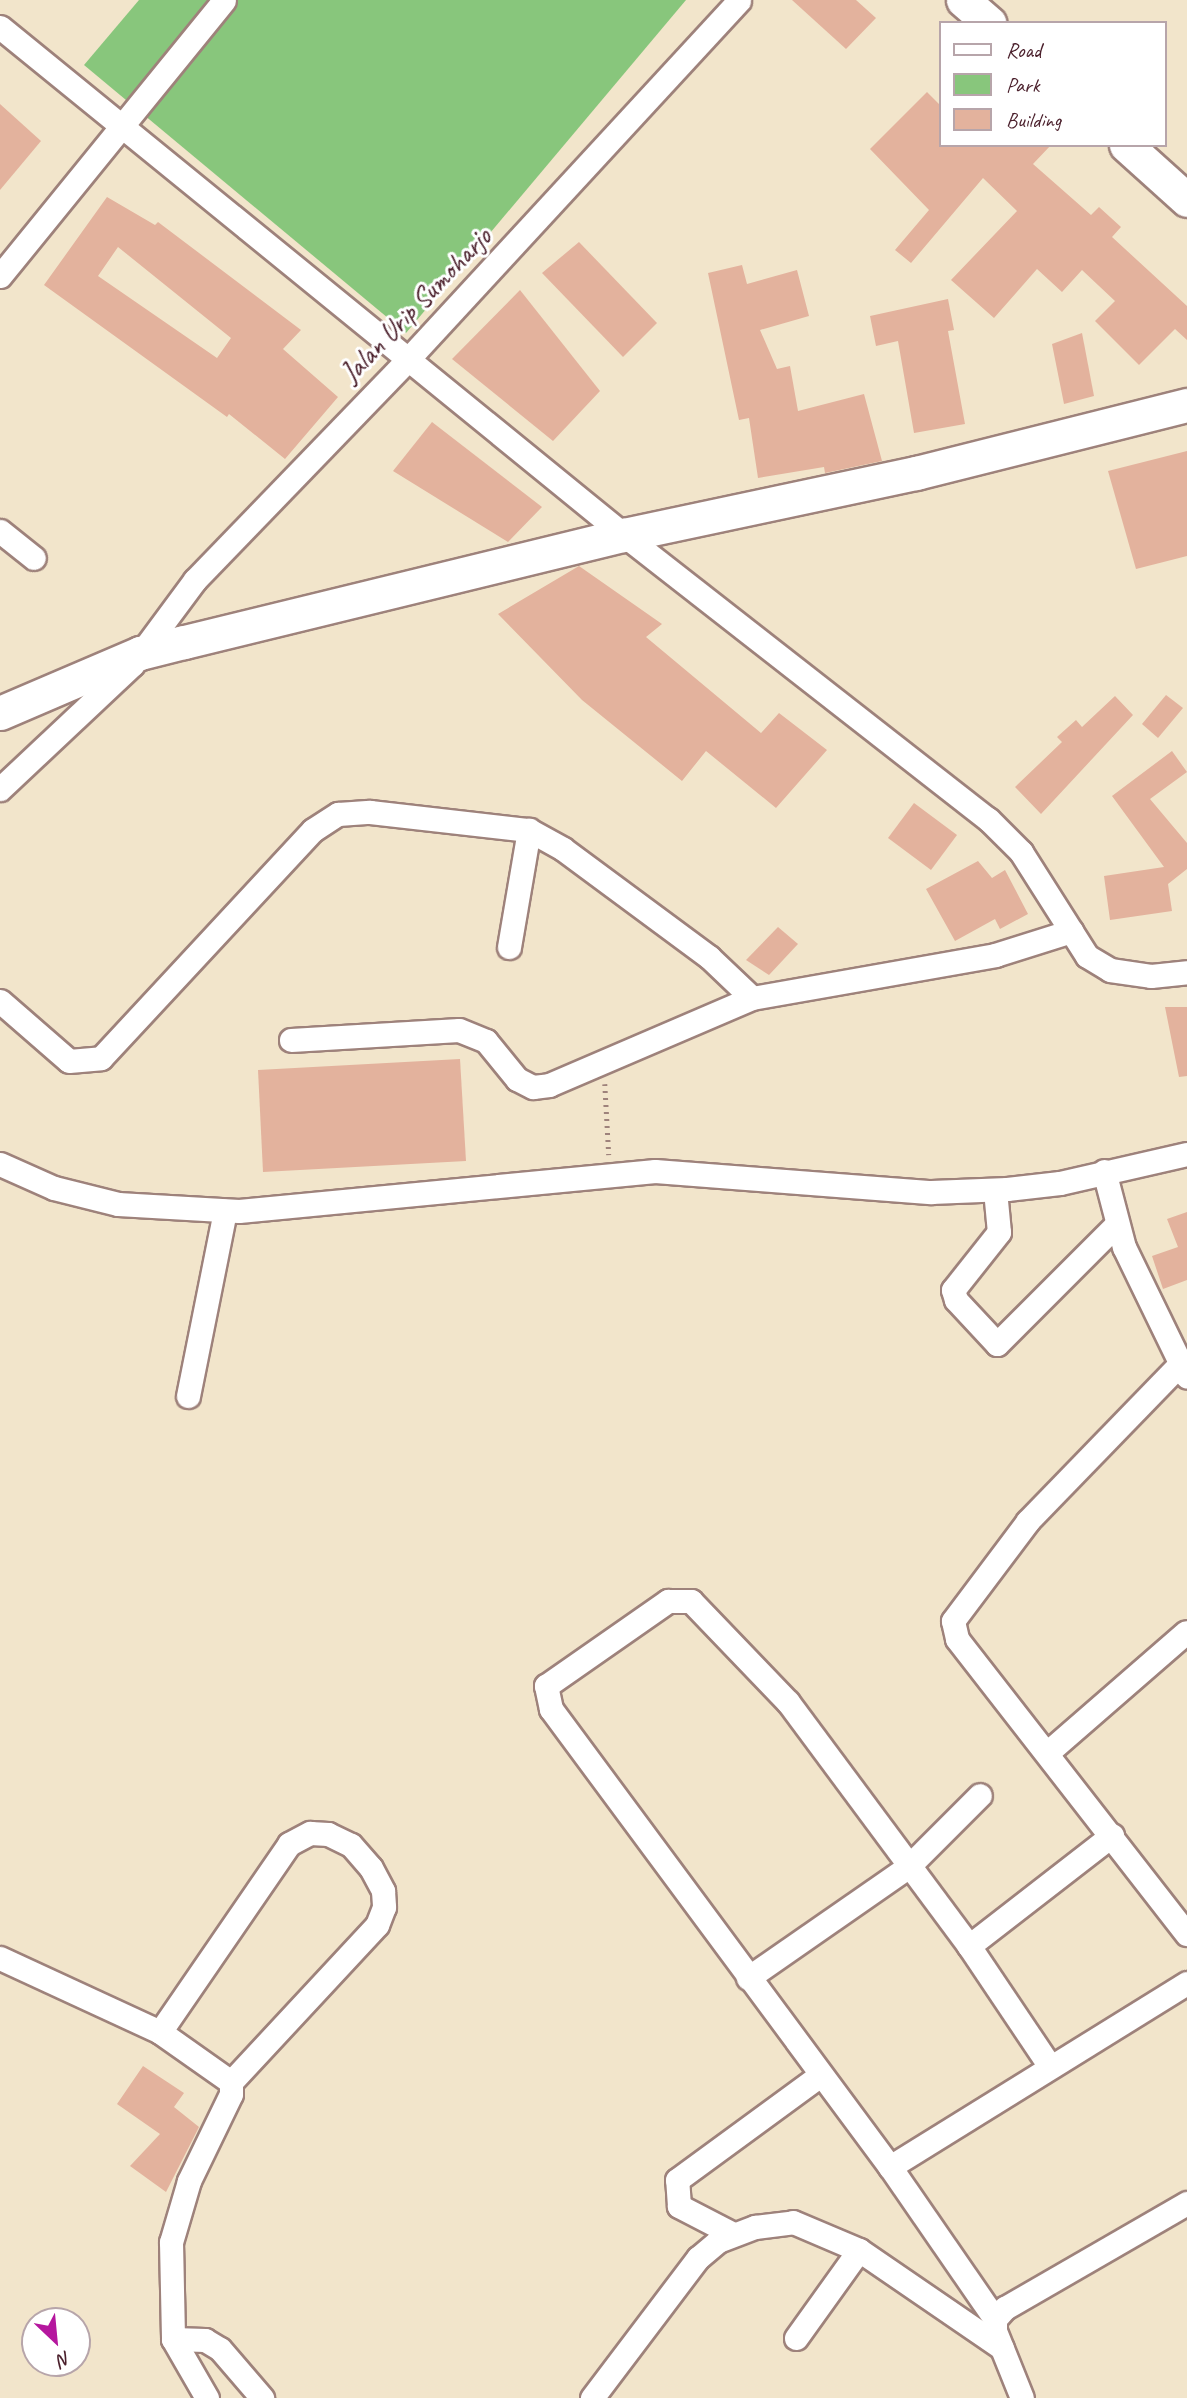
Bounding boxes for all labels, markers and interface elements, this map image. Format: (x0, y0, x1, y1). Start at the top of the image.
legend (939, 21, 1166, 147)
text: Road (1006, 37, 1041, 63)
text: Park (1006, 72, 1039, 98)
text: Building (1006, 107, 1061, 133)
street label: Jalan Urip Sumoharjo (334, 221, 498, 389)
north arrow (21, 2307, 91, 2377)
text: N (54, 2346, 75, 2372)

